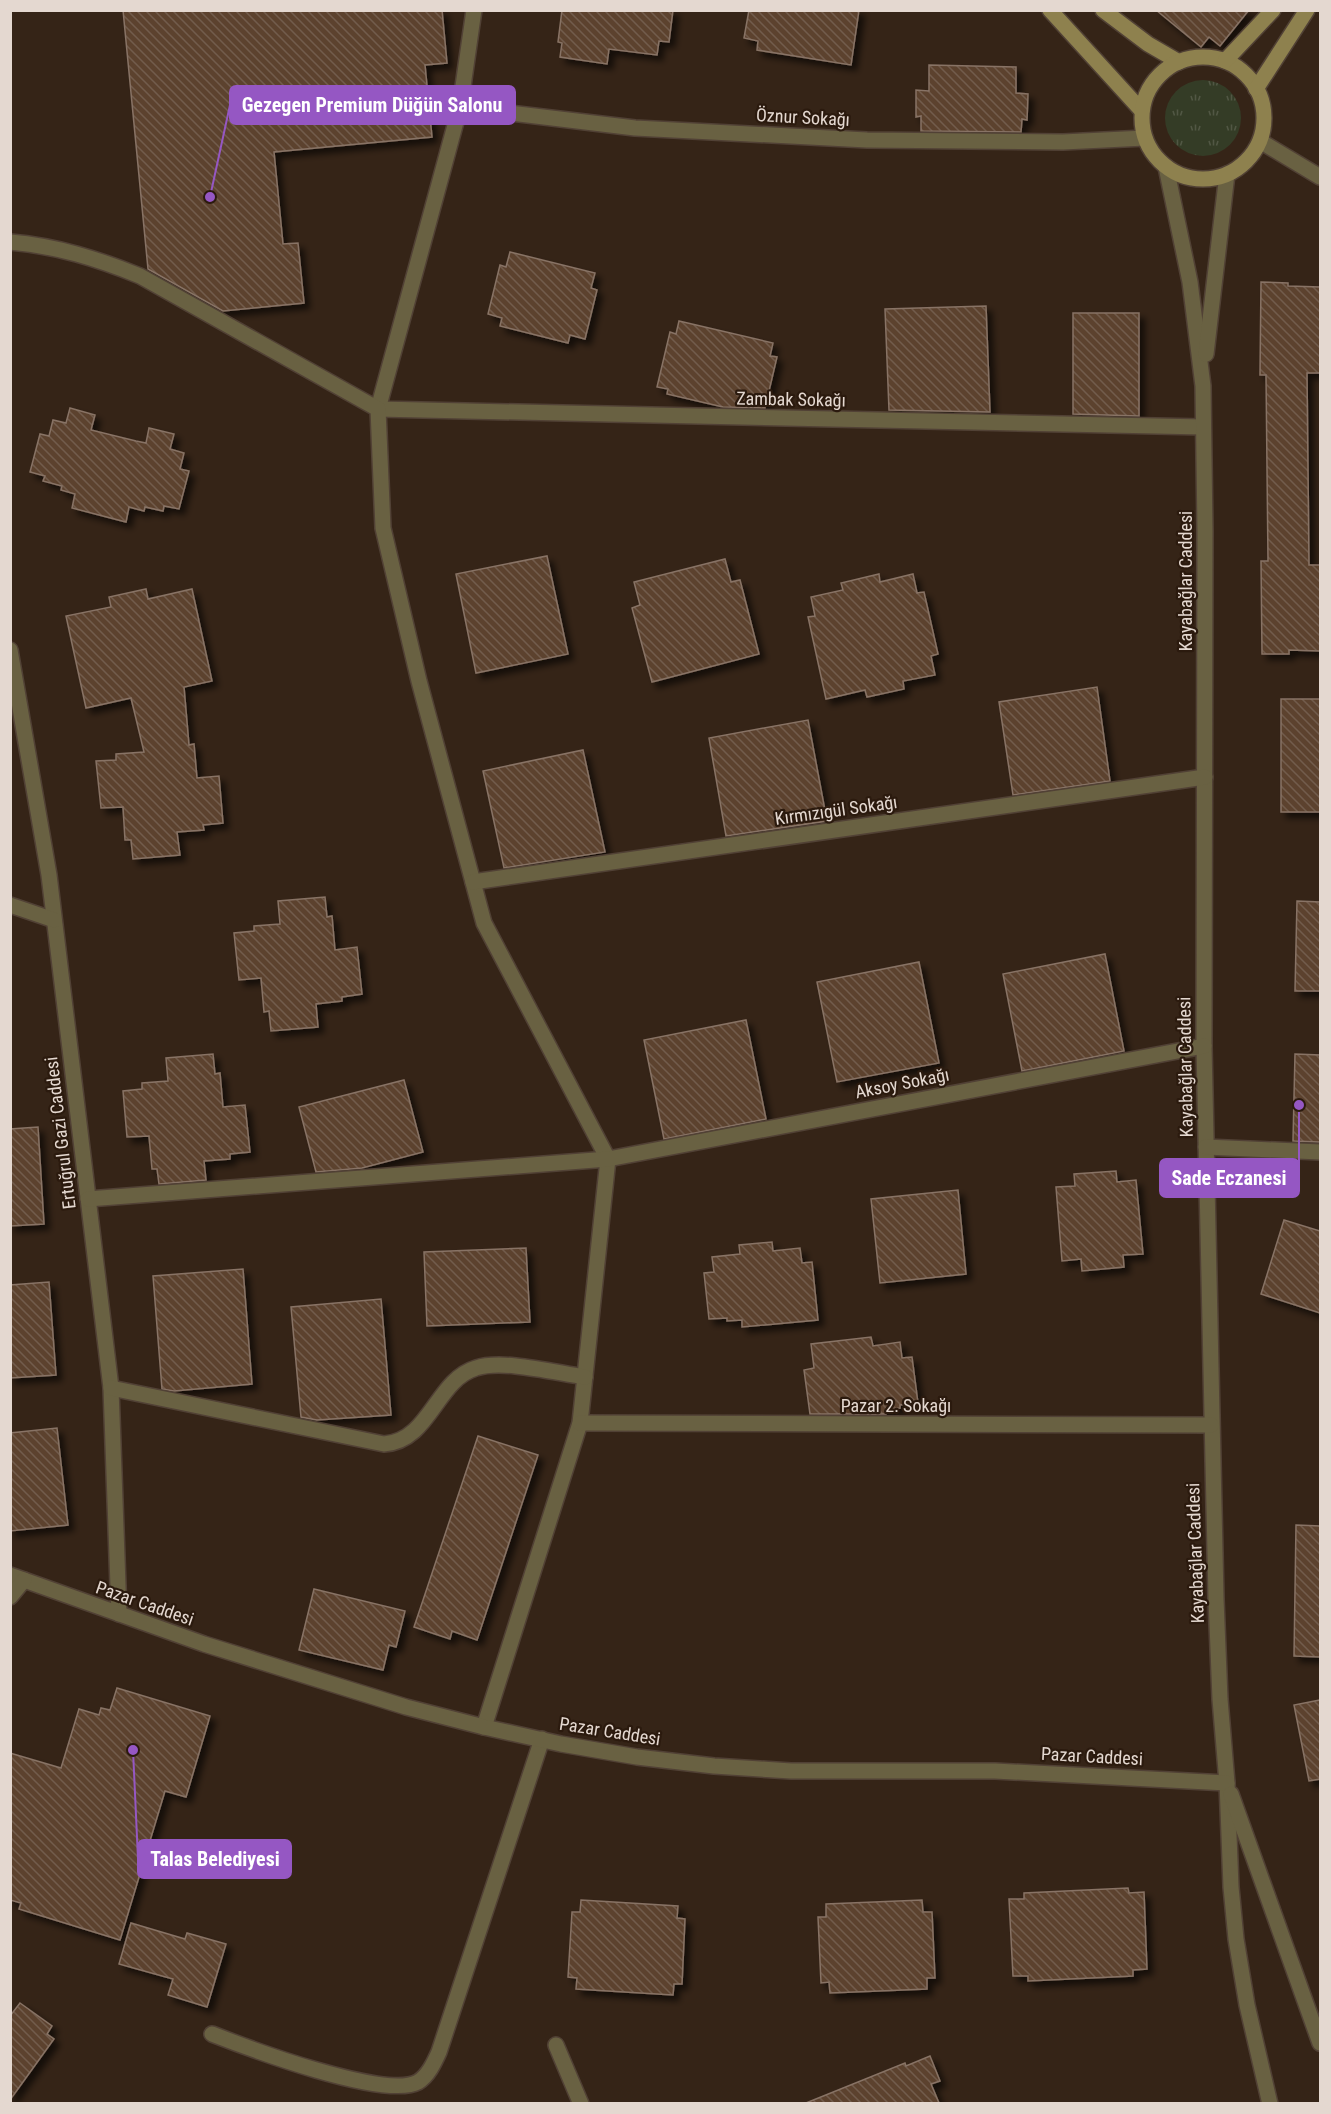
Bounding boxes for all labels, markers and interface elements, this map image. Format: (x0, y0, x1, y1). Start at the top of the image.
callout: Gezegen Premium Düğün Salonu (230, 86, 515, 124)
text: Gezegen Premium Düğün Salonu (242, 93, 502, 117)
street label: Öznur Sokağı (756, 104, 850, 130)
street label: Zambak Sokağı (736, 388, 846, 410)
street label: Kayabağlar Caddesi (1175, 511, 1196, 651)
street label: Kırmızıgül Sokağı (773, 791, 899, 829)
street label: Kayabağlar Caddesi (1173, 997, 1197, 1137)
street label: Ertuğrul Gazi Caddesi (40, 1056, 80, 1210)
street label: Aksoy Sokağı (853, 1064, 951, 1102)
callout: Sade Eczanesi (1160, 1159, 1299, 1197)
text: Sade Eczanesi (1171, 1166, 1287, 1190)
street label: Pazar 2. Sokağı (841, 1395, 951, 1416)
street label: Kayabağlar Caddesi (1182, 1482, 1208, 1624)
street label: Pazar Caddesi (93, 1576, 197, 1630)
street label: Pazar Caddesi (558, 1713, 662, 1749)
street label: Pazar Caddesi (1040, 1743, 1144, 1769)
callout: Talas Belediyesi (138, 1840, 291, 1878)
text: Talas Belediyesi (150, 1847, 280, 1871)

